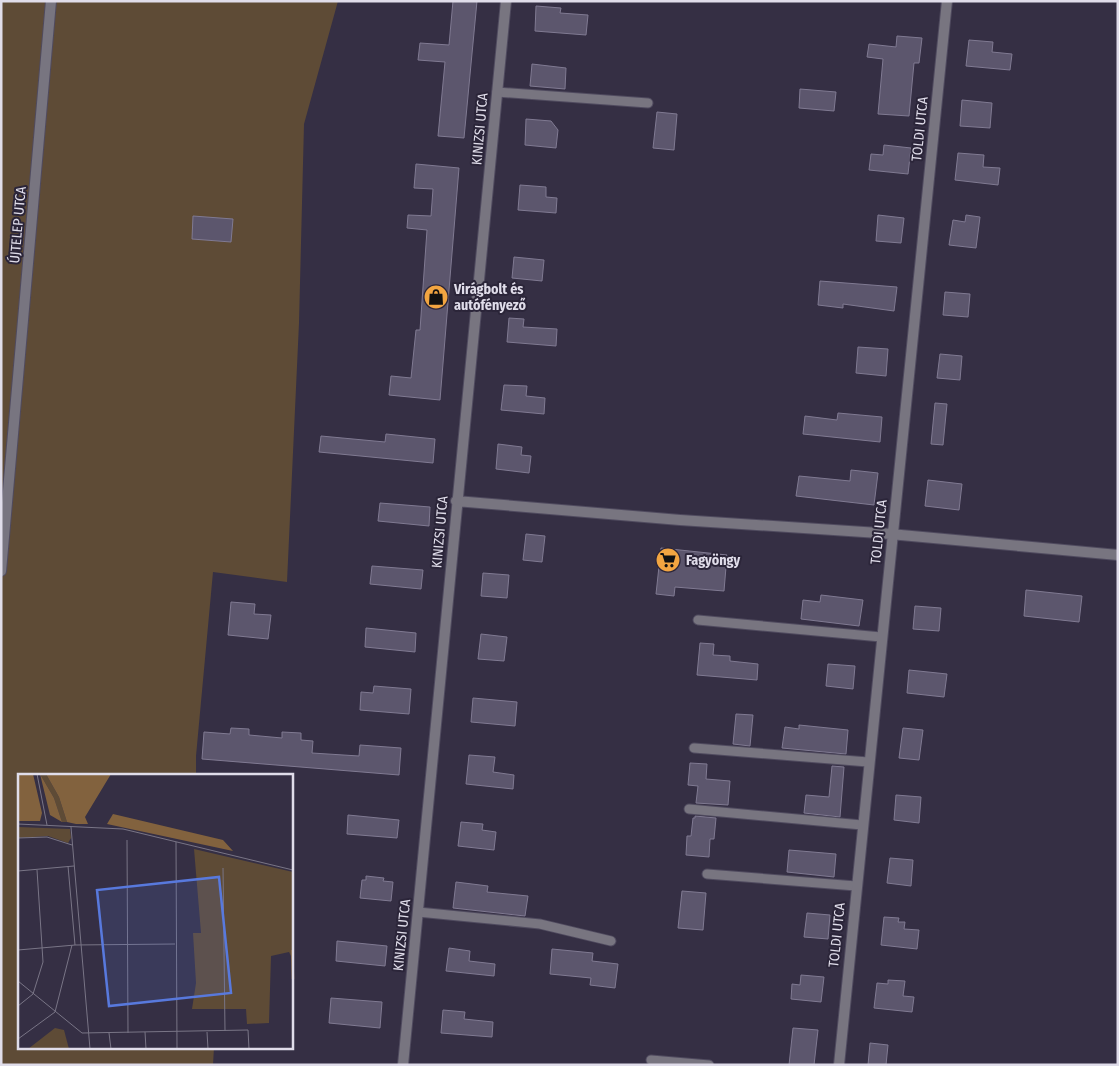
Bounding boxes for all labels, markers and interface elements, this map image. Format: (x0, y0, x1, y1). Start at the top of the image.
street label: KINIZSI UTCA (468, 92, 492, 166)
street label: TOLDI UTCA (908, 95, 932, 162)
street label: ÚJTELEP UTCA (5, 185, 30, 264)
place label: Virágbolt és autófényező (453, 281, 526, 314)
shop icon: Virágbolt és autófényező (423, 284, 449, 310)
street label: KINIZSI UTCA (428, 495, 452, 569)
street label: TOLDI UTCA (867, 498, 891, 565)
supermarket icon: Fagyöngy (655, 547, 681, 573)
place label: Fagyöngy (686, 552, 740, 569)
inset map (18, 774, 292, 1048)
street label: KINIZSI UTCA (390, 898, 414, 972)
street label: TOLDI UTCA (825, 901, 849, 968)

